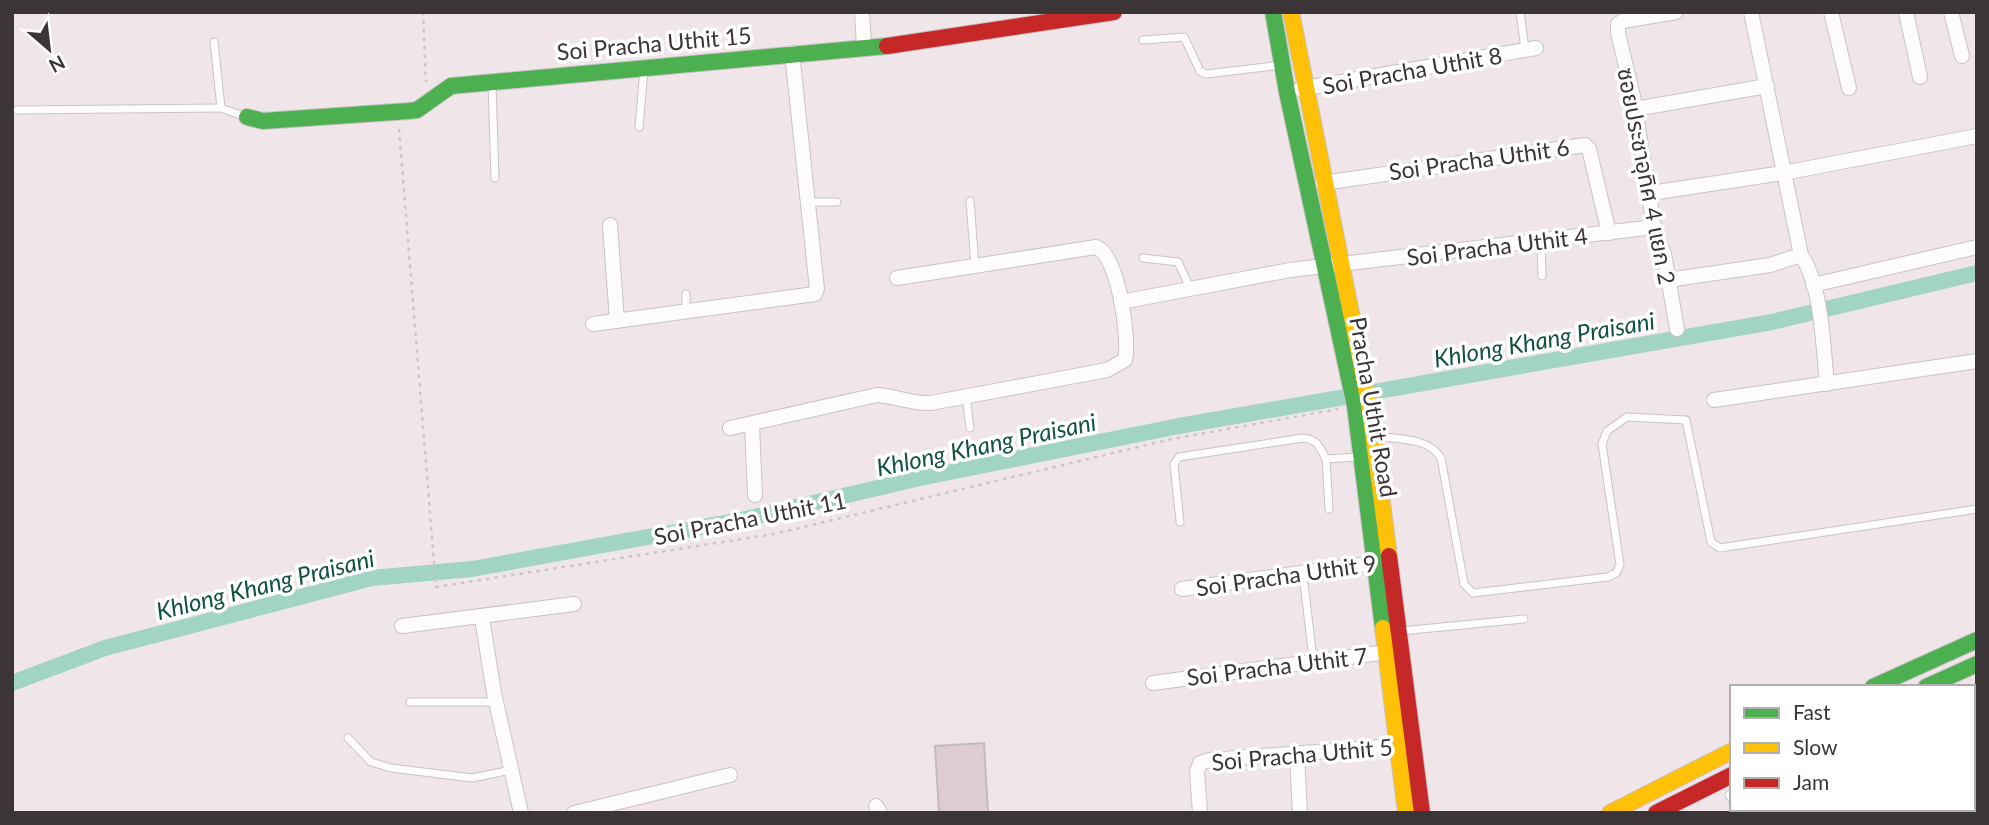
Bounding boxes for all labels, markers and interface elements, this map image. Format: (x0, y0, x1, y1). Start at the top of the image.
north arrow (14, 14, 84, 84)
street label: Soi Pracha Uthit 15 (556, 21, 752, 65)
street label: Soi Pracha Uthit 8 (1320, 40, 1504, 100)
text: N (45, 51, 69, 78)
street label: ซอยประชาอุทิศ 4 แยก 2 (1611, 65, 1682, 287)
street label: Soi Pracha Uthit 6 (1387, 132, 1571, 186)
street label: Soi Pracha Uthit 4 (1405, 221, 1589, 271)
water label: Khlong Khang Praisani (1431, 305, 1657, 373)
street label: Pracha Uthit Road (1344, 315, 1404, 499)
water label: Khlong Khang Praisani (874, 406, 1099, 481)
street label: Soi Pracha Uthit 11 (651, 486, 849, 550)
water label: Khlong Khang Praisani (153, 543, 378, 625)
street label: Soi Pracha Uthit 9 (1194, 548, 1378, 602)
street label: Soi Pracha Uthit 7 (1185, 641, 1369, 691)
legend (1730, 685, 1975, 811)
text: Fast (1793, 699, 1831, 724)
street label: Soi Pracha Uthit 5 (1210, 732, 1394, 776)
text: Slow (1793, 734, 1838, 759)
text: Jam (1793, 769, 1829, 794)

